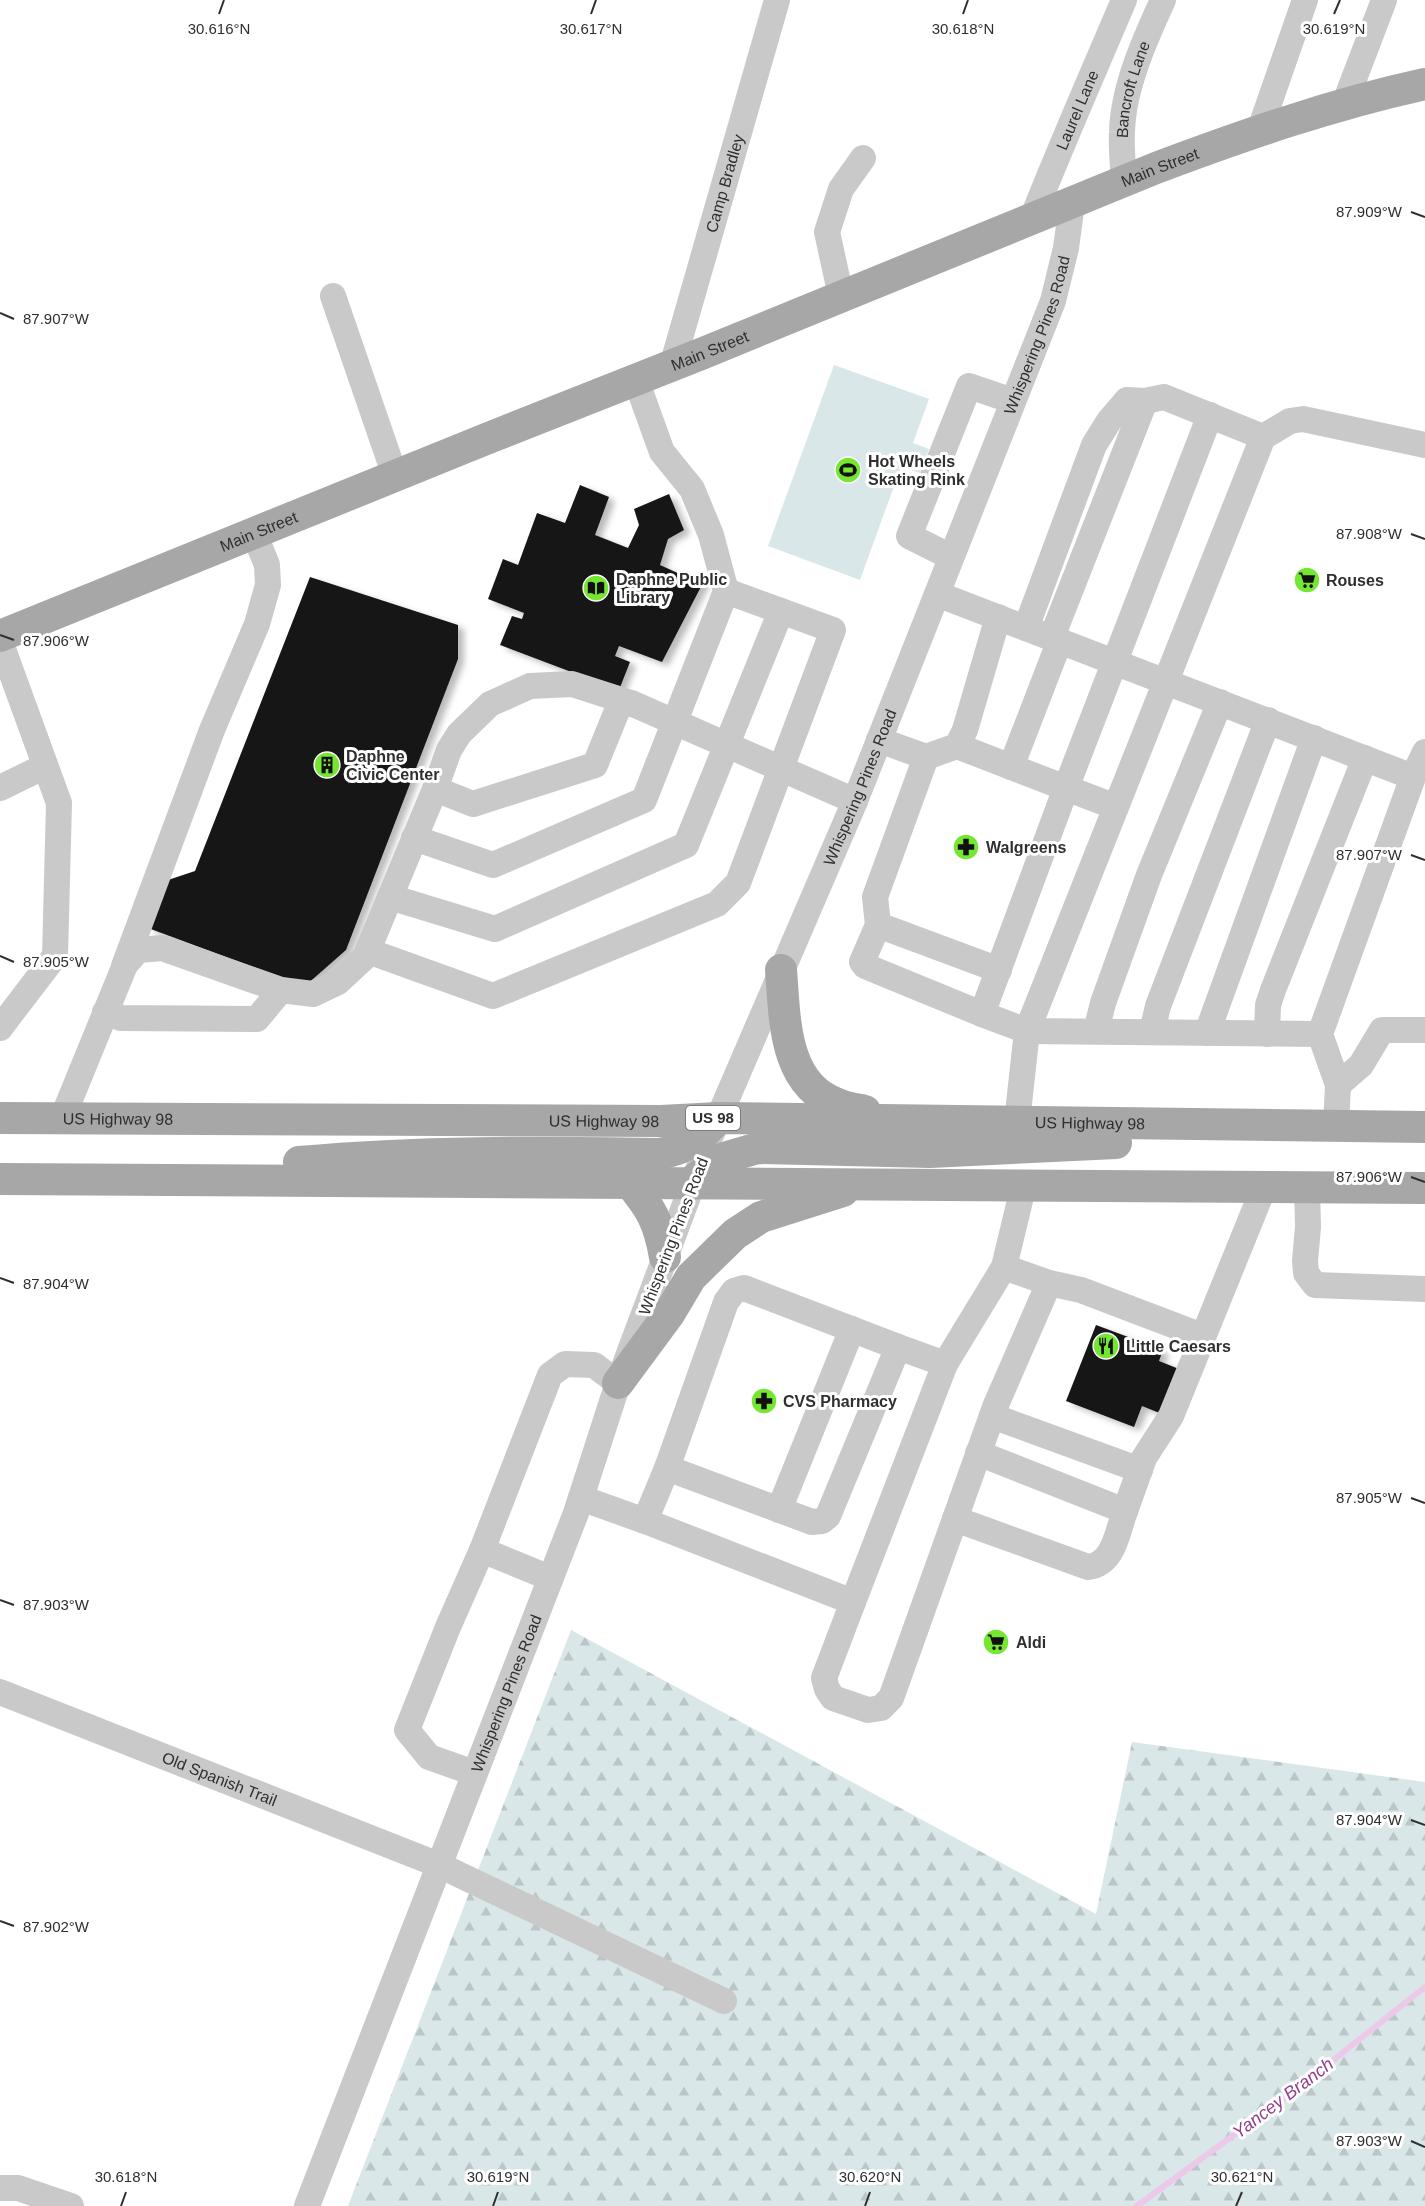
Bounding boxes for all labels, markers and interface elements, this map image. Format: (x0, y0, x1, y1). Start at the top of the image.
text: 30.616°N (188, 20, 250, 37)
text: 30.617°N (560, 20, 622, 37)
text: 30.618°N (932, 20, 994, 37)
text: 30.619°N (1303, 20, 1365, 37)
street label: Bancroft Lane (1114, 38, 1153, 138)
street label: Laurel Lane (1053, 68, 1102, 152)
street label: Camp Bradley (703, 132, 747, 235)
street label: Main Street (1119, 145, 1202, 190)
text: 87.909°W (1336, 203, 1403, 220)
street label: Whispering Pines Road (1001, 254, 1073, 417)
text: 87.907°W (23, 310, 90, 327)
street label: Main Street (669, 327, 752, 374)
place label: Hot Wheels Skating Rink (868, 453, 965, 488)
sports icon: Hot Wheels Skating Rink (833, 455, 863, 485)
street label: Main Street (218, 508, 300, 555)
text: 87.908°W (1336, 525, 1403, 542)
supermarket icon: Rouses (1292, 565, 1322, 595)
place label: Daphne Public Library (616, 571, 727, 606)
place label: Rouses (1326, 572, 1384, 589)
library icon: Daphne Public Library (581, 573, 611, 603)
text: 87.906°W (23, 632, 90, 649)
street label: Whispering Pines Road (820, 707, 900, 868)
place label: Daphne Civic Center (346, 748, 439, 783)
building icon: Daphne Civic Center (312, 750, 342, 780)
pharmacy icon: Walgreens (951, 832, 981, 862)
place label: Walgreens (986, 839, 1066, 856)
text: 87.907°W (1336, 846, 1403, 863)
text: 87.905°W (23, 953, 90, 970)
road number: US 98 (686, 1106, 740, 1130)
street label: US Highway 98 (63, 1110, 173, 1128)
street label: US Highway 98 (549, 1112, 659, 1130)
street label: US Highway 98 (1035, 1114, 1145, 1132)
street label: Whispering Pines Road (636, 1155, 711, 1317)
text: 87.906°W (1336, 1168, 1403, 1185)
text: 87.904°W (23, 1275, 90, 1292)
restaurant icon: Little Caesars (1091, 1331, 1121, 1361)
place label: Little Caesars (1126, 1338, 1231, 1355)
pharmacy icon: CVS Pharmacy (749, 1386, 779, 1416)
place label: CVS Pharmacy (783, 1393, 897, 1410)
text: 87.905°W (1336, 1489, 1403, 1506)
text: 87.903°W (23, 1596, 90, 1613)
street label: Whispering Pines Road (468, 1612, 545, 1775)
supermarket icon: Aldi (981, 1627, 1011, 1657)
place label: Aldi (1016, 1634, 1046, 1651)
street label: Old Spanish Trail (160, 1749, 279, 1809)
text: 87.904°W (1336, 1811, 1403, 1828)
text: 87.902°W (23, 1918, 90, 1935)
water label: Yancey Branch (1229, 2054, 1337, 2142)
text: 87.903°W (1336, 2132, 1403, 2149)
text: 30.618°N (95, 2168, 157, 2185)
text: 30.619°N (467, 2168, 529, 2185)
text: 30.620°N (839, 2168, 901, 2185)
text: 30.621°N (1211, 2168, 1273, 2185)

